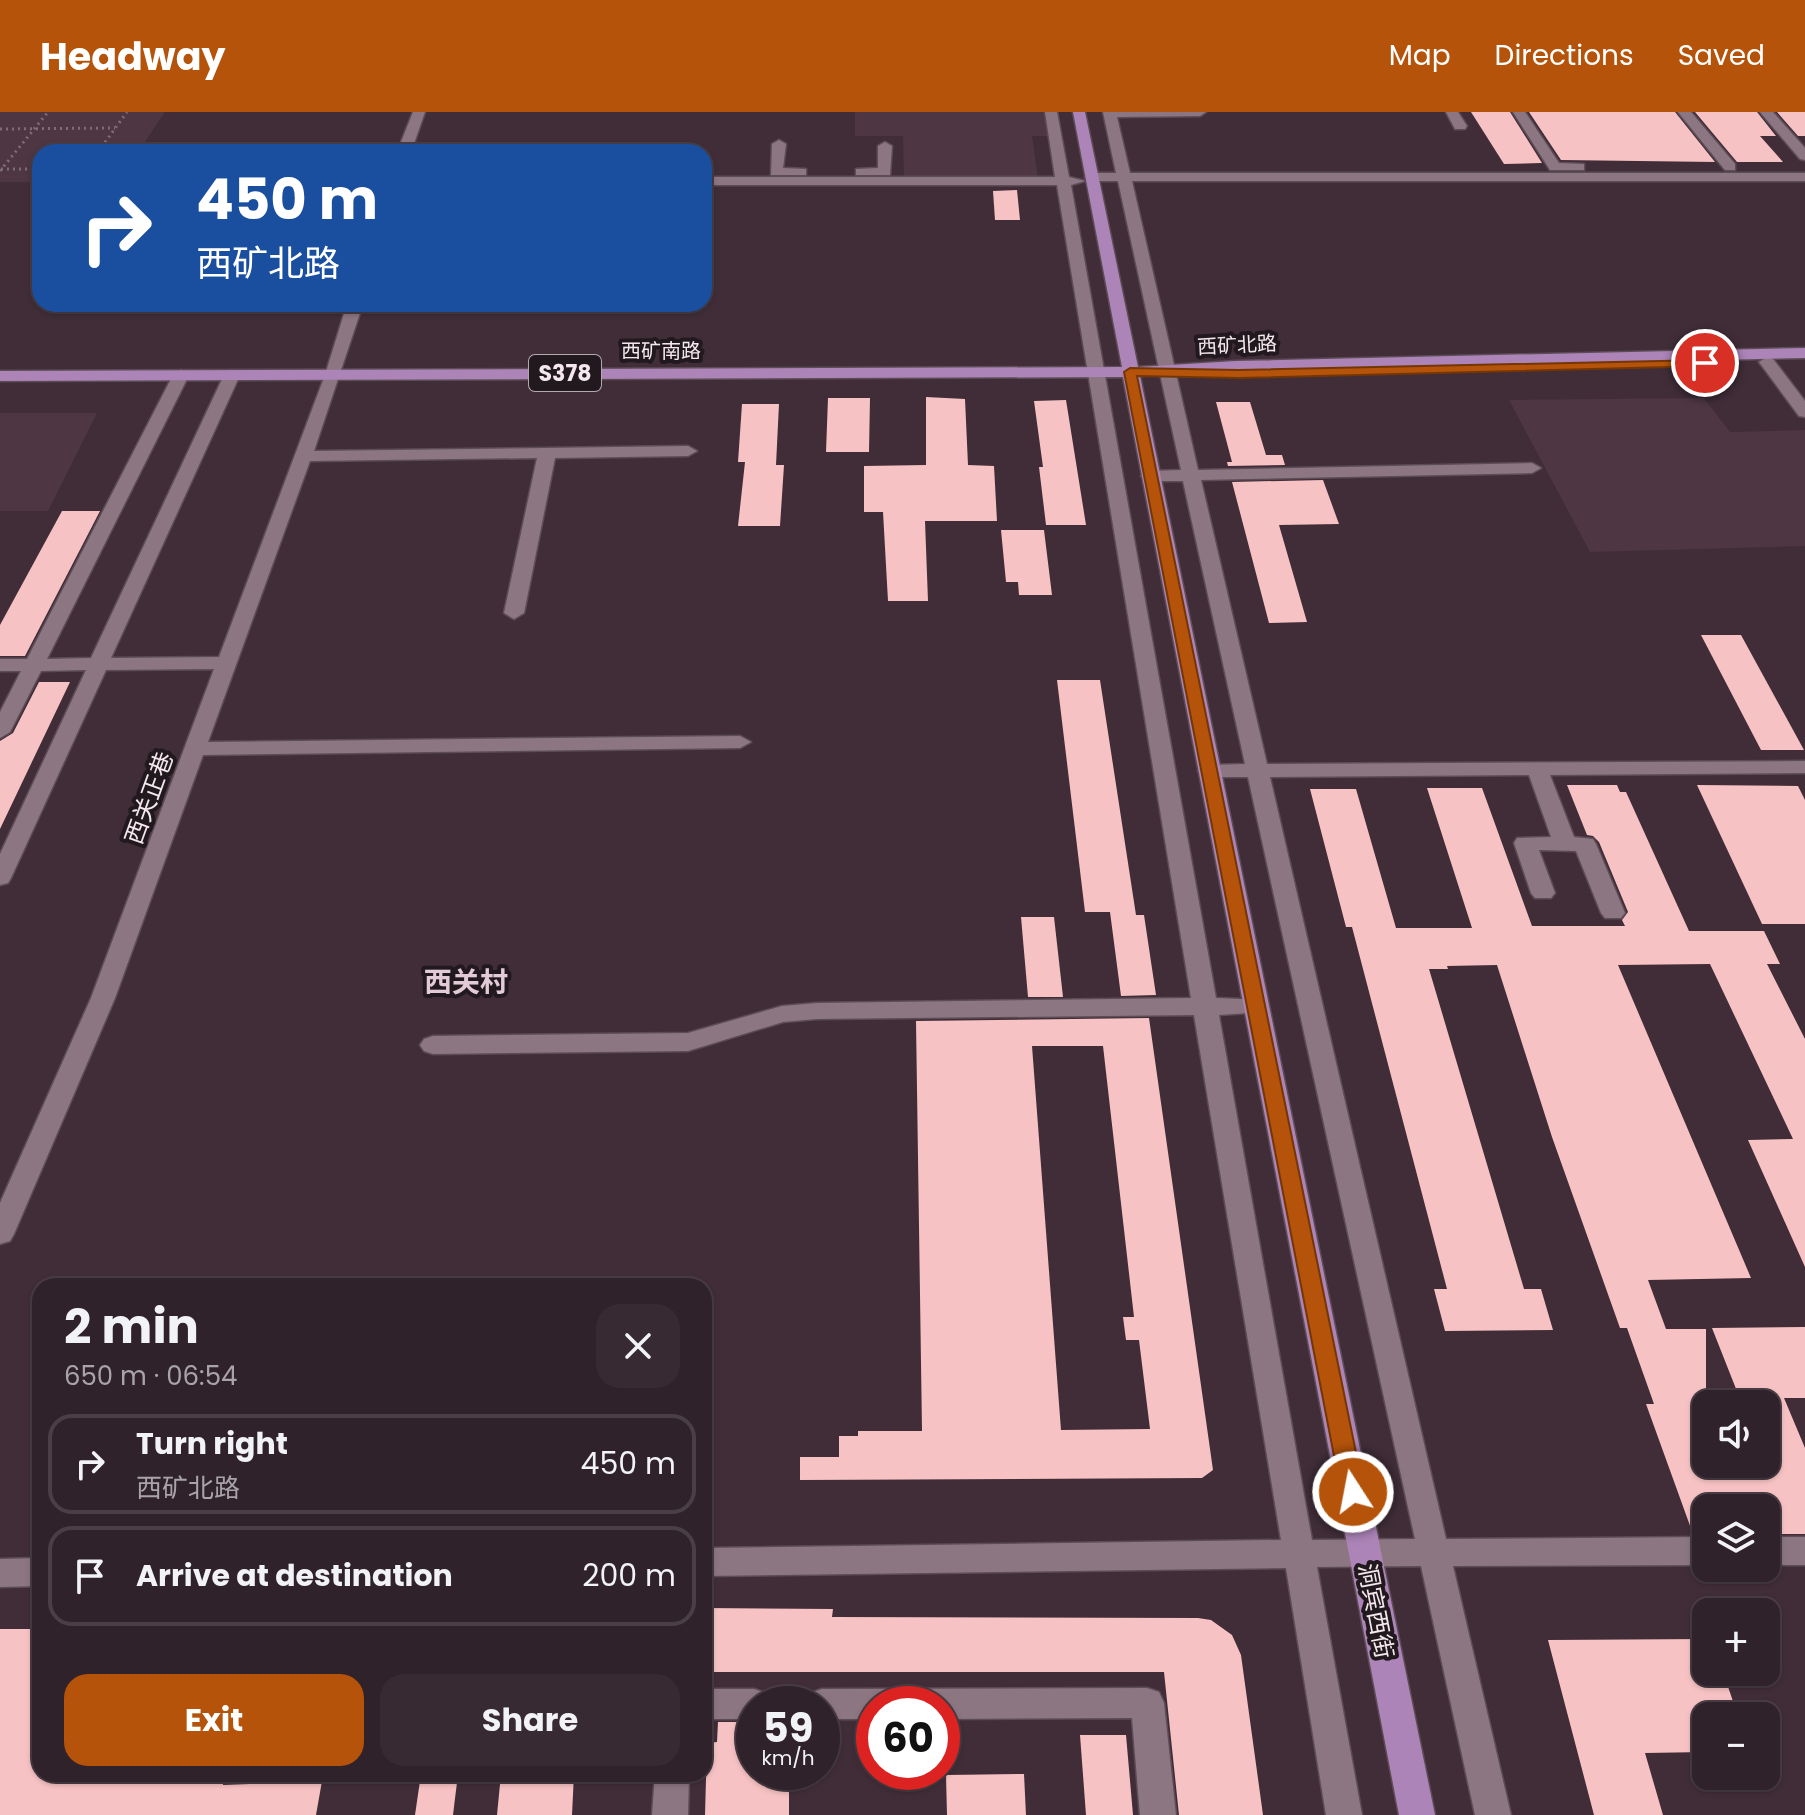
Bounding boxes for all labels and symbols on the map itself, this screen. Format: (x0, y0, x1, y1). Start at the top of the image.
street label: 西矿北路 (1196, 329, 1278, 361)
pin (1671, 329, 1739, 397)
street label: 西矿南路 (621, 337, 701, 365)
road number: S378 (529, 355, 601, 391)
street label: 西关正巷 (117, 747, 181, 849)
district label: 西关村 (424, 963, 508, 1002)
position arrow (1311, 1450, 1395, 1534)
street label: 洞宾西街 (1351, 1561, 1401, 1661)
speed limit sign: 60 (856, 1686, 960, 1790)

